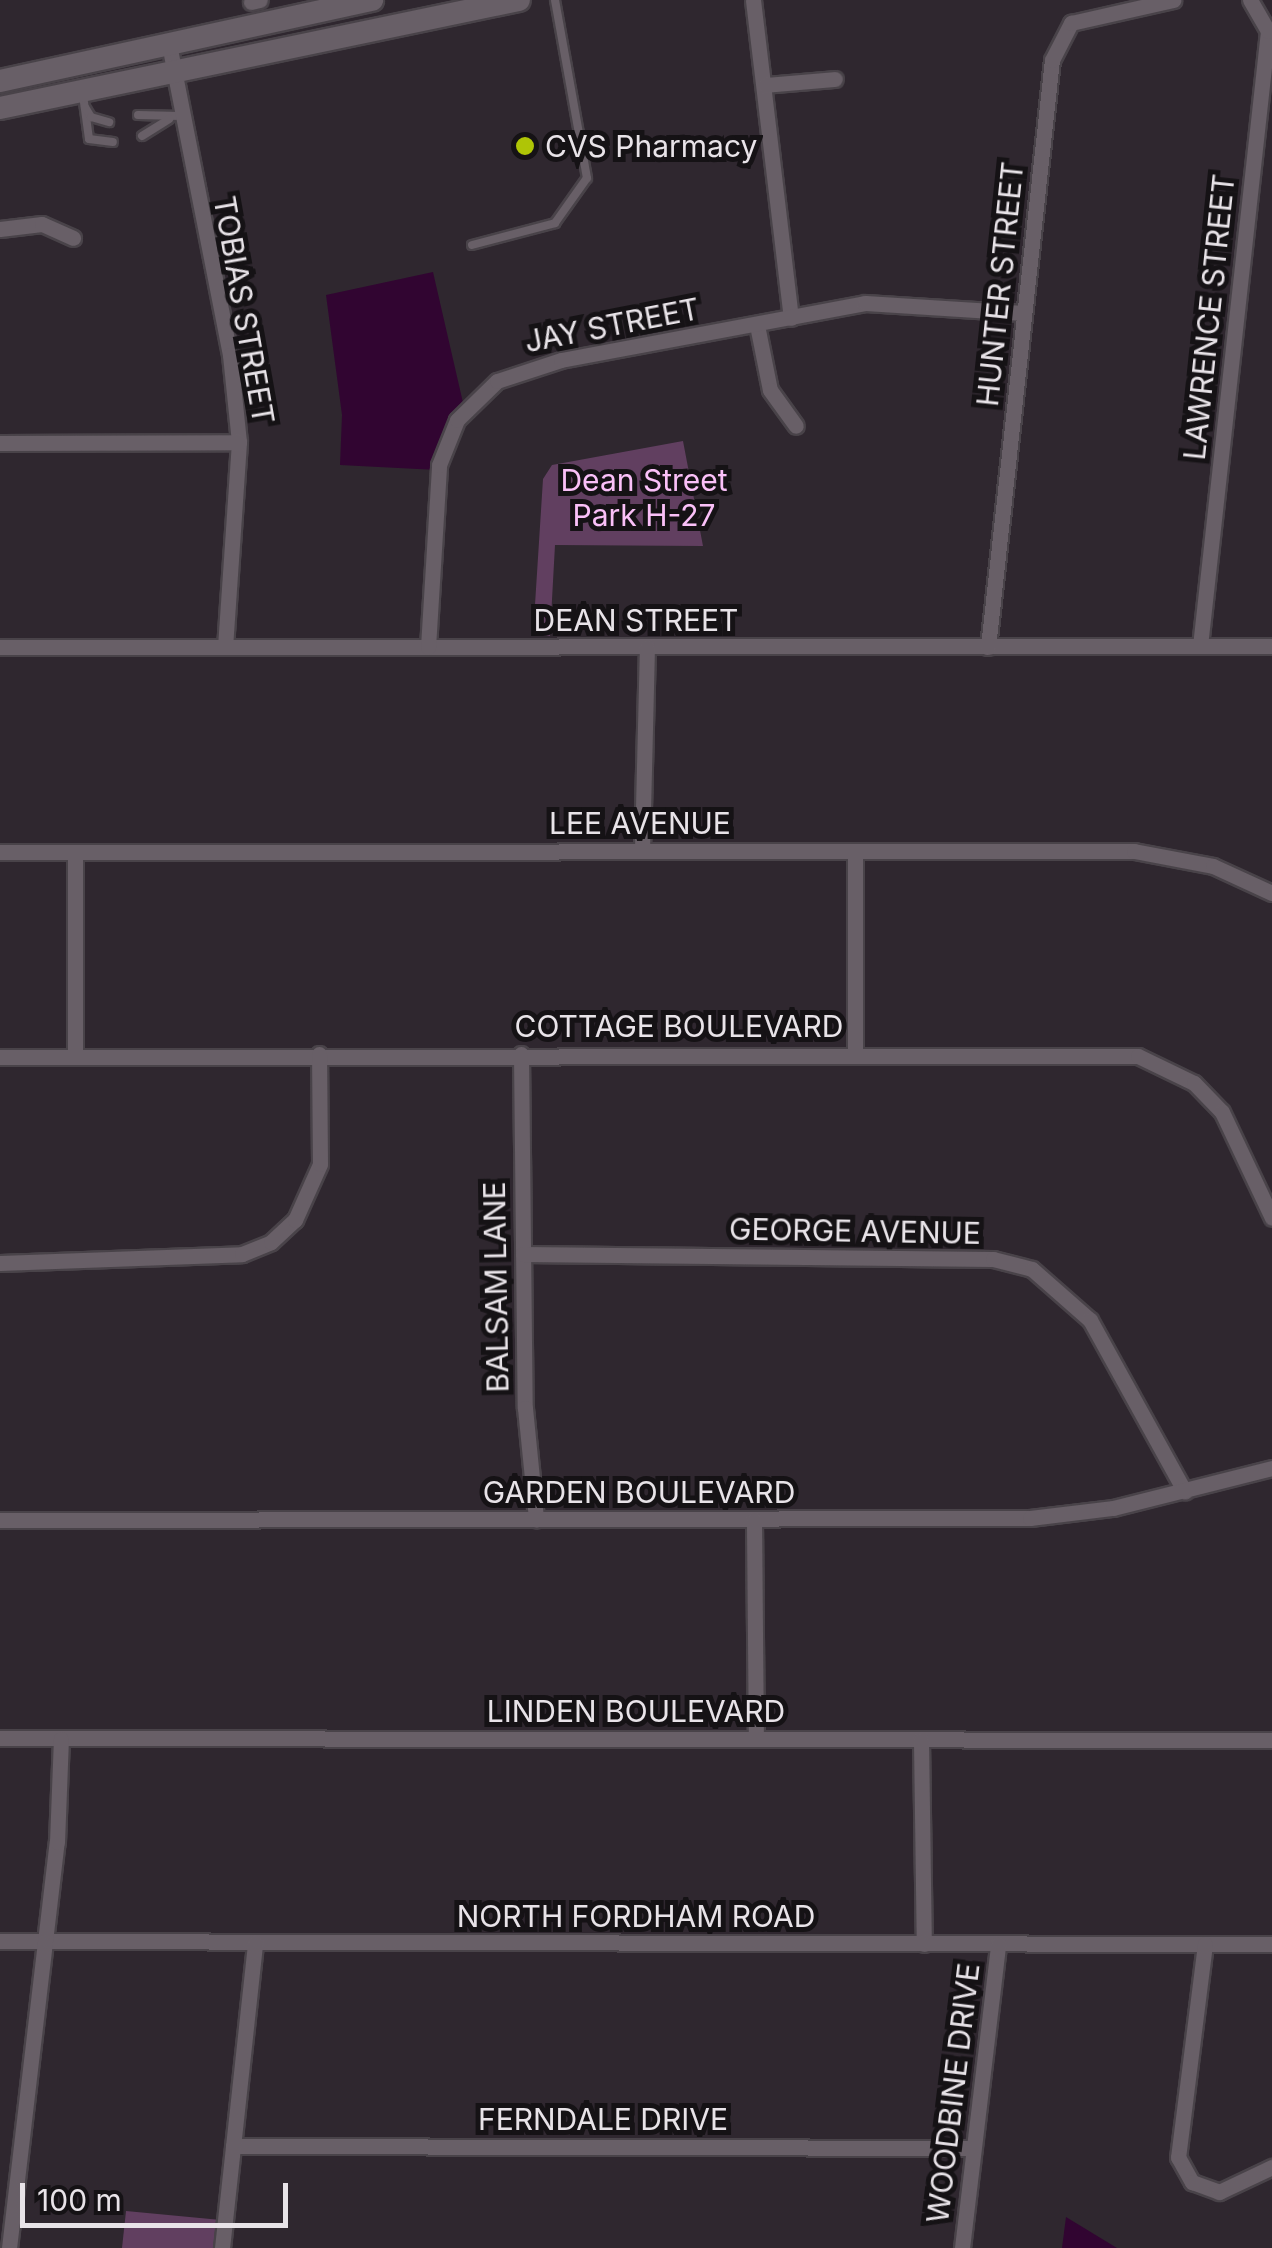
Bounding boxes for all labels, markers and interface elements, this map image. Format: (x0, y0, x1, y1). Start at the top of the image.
place label: CVS Pharmacy (545, 128, 757, 164)
marker: CVS Pharmacy (514, 135, 536, 157)
street label: HUNTER STREET (969, 160, 1031, 408)
street label: LAWRENCE STREET (1176, 172, 1242, 462)
street label: TOBIAS STREET (206, 193, 282, 427)
street label: JAY STREET (522, 290, 702, 360)
park label: Dean Street Park H-27 (560, 462, 728, 532)
street label: DEAN STREET (534, 602, 738, 638)
street label: LEE AVENUE (549, 805, 731, 841)
street label: COTTAGE BOULEVARD (515, 1008, 843, 1044)
street label: BALSAM LANE (476, 1181, 516, 1393)
street label: GEORGE AVENUE (729, 1211, 981, 1251)
street label: GARDEN BOULEVARD (483, 1474, 795, 1510)
street label: LINDEN BOULEVARD (487, 1693, 785, 1729)
street label: NORTH FORDHAM ROAD (457, 1898, 815, 1934)
street label: WOODBINE DRIVE (919, 1961, 987, 2225)
street label: FERNDALE DRIVE (478, 2101, 728, 2137)
scale bar (25, 2163, 292, 2225)
text: 100 m (37, 2182, 122, 2218)

